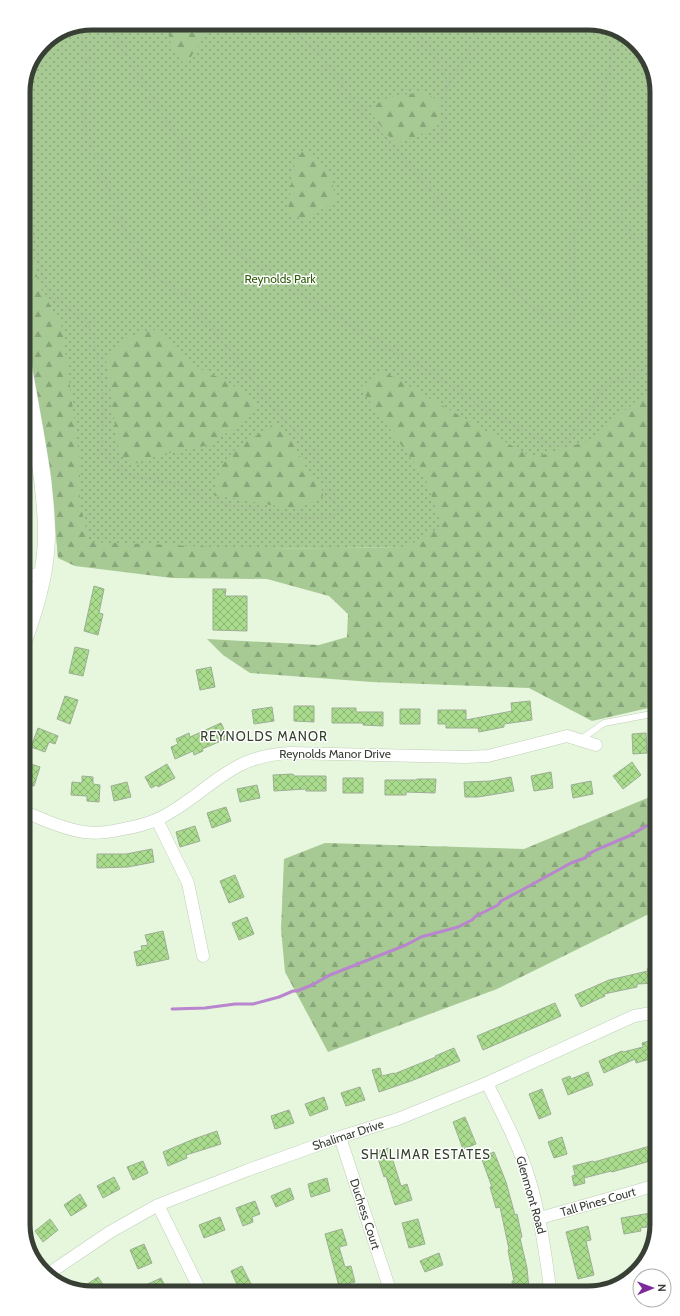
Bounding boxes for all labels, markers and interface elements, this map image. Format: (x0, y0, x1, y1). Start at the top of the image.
park label: Reynolds Park (244, 271, 316, 286)
district label: REYNOLDS MANOR (200, 728, 328, 744)
street label: Reynolds Manor Drive (279, 746, 391, 761)
street label: Shalimar Drive (310, 1116, 385, 1153)
district label: SHALIMAR ESTATES (361, 1146, 491, 1162)
street label: Glenmont Road (513, 1154, 550, 1235)
street label: Duchess Court (347, 1177, 384, 1251)
street label: Tall Pines Court (559, 1184, 637, 1219)
north arrow (632, 1268, 672, 1308)
text: N (655, 1284, 669, 1292)

